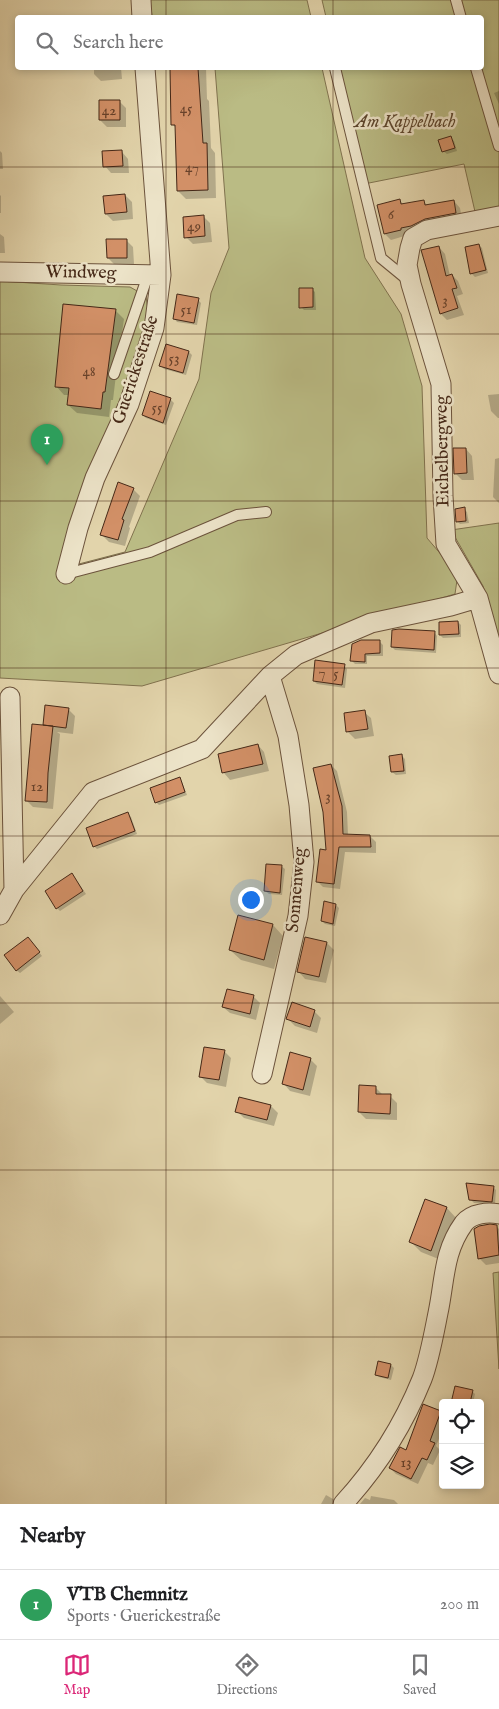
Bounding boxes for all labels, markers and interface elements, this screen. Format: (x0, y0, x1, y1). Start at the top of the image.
search box (15, 15, 484, 70)
icon: search (33, 29, 61, 57)
text: Search here (73, 31, 164, 55)
house number: 45 (180, 99, 193, 118)
house number: 42 (102, 101, 116, 120)
park label: Am Kappelbach (353, 111, 456, 134)
house number: 47 (185, 158, 199, 177)
house number: 6 (388, 205, 395, 224)
house number: 49 (187, 217, 201, 236)
street label: Windweg (45, 261, 117, 285)
house number: 3 (442, 291, 448, 310)
house number: 51 (180, 300, 192, 319)
street label: Guerickestraße (108, 313, 164, 427)
house number: 53 (168, 349, 180, 368)
house number: 48 (82, 362, 96, 381)
street label: Eichelbergweg (431, 395, 455, 507)
house number: 55 (152, 398, 163, 417)
pin: 1 (31, 424, 63, 465)
house number: 7 (318, 663, 326, 682)
house number: 5 (333, 664, 339, 683)
house number: 12 (31, 777, 43, 796)
house number: 3 (325, 787, 331, 806)
street label: Sonnenweg (282, 846, 312, 934)
your location (238, 887, 264, 913)
map controls (439, 1399, 484, 1489)
button: locate (439, 1399, 484, 1444)
button: layers (439, 1444, 484, 1489)
house number: 13 (400, 1453, 412, 1472)
text: Nearby (20, 1523, 85, 1550)
text: VTB Chemnitz (67, 1583, 188, 1607)
text: 1 (33, 1595, 39, 1615)
text: 200 m (440, 1595, 479, 1615)
text: Sports · Guerickestraße (67, 1607, 221, 1627)
tab: Map (63, 1651, 91, 1699)
tab: Directions (216, 1651, 277, 1699)
tab: Saved (403, 1651, 436, 1699)

